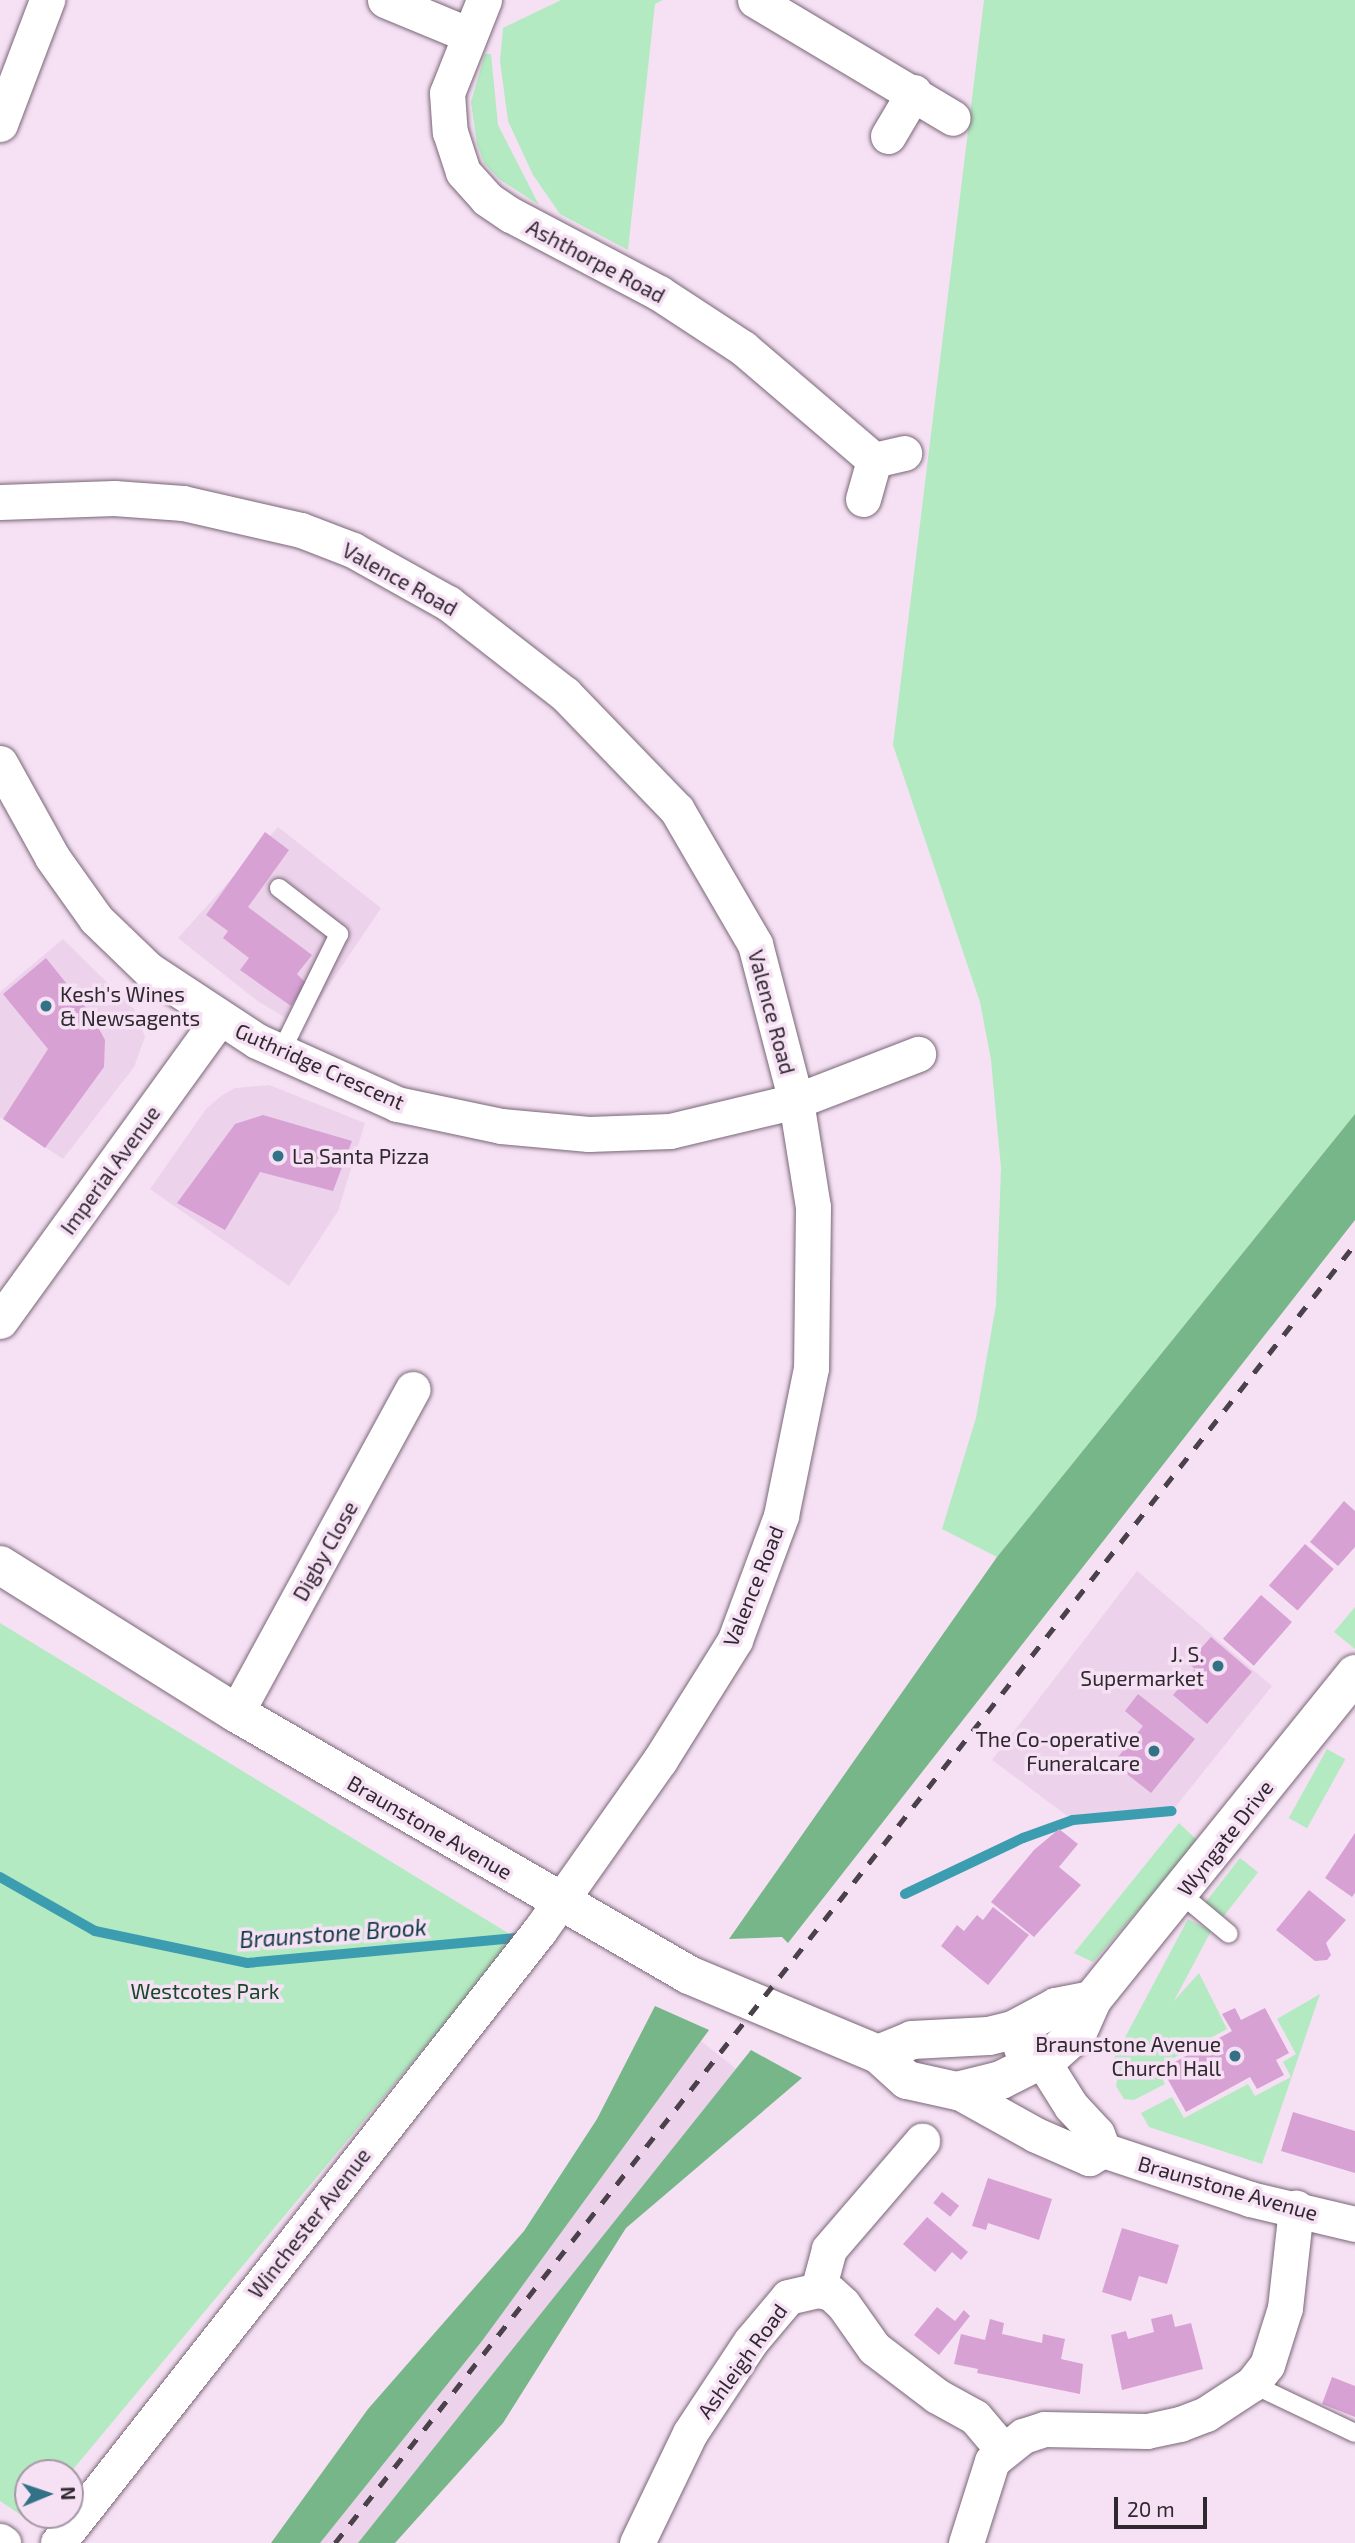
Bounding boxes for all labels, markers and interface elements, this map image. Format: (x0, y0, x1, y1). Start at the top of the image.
street label: Ashthorpe Road (523, 214, 669, 308)
street label: Valence Road (338, 537, 462, 621)
street label: Valence Road (743, 947, 801, 1077)
place label: Kesh's Wines & Newsagents (60, 981, 200, 1031)
marker: Kesh's Wines & Newsagents (38, 998, 54, 1014)
street label: Guthridge Crescent (232, 1017, 408, 1115)
street label: Imperial Avenue (55, 1100, 165, 1240)
place label: La Santa Pizza (292, 1143, 429, 1169)
marker: La Santa Pizza (270, 1148, 286, 1164)
street label: Digby Close (287, 1497, 363, 1605)
street label: Valence Road (717, 1522, 789, 1650)
place label: J. S. Supermarket (1080, 1641, 1204, 1691)
marker: J. S. Supermarket (1210, 1658, 1226, 1674)
place label: The Co-operative Funeralcare (975, 1726, 1140, 1776)
marker: The Co-operative Funeralcare (1146, 1743, 1162, 1759)
street label: Braunstone Avenue (343, 1770, 517, 1884)
street label: Wyngate Drive (1172, 1775, 1278, 1901)
water label: Braunstone Brook (238, 1913, 428, 1953)
park label: Westcotes Park (130, 1978, 280, 2004)
place label: Braunstone Avenue Church Hall (1035, 2031, 1221, 2081)
marker: Braunstone Avenue Church Hall (1227, 2048, 1243, 2064)
street label: Winchester Avenue (242, 2143, 376, 2303)
street label: Braunstone Avenue (1135, 2150, 1321, 2226)
street label: Ashleigh Road (692, 2299, 792, 2423)
north arrow (14, 2459, 84, 2529)
scale bar (1117, 2484, 1210, 2528)
text: N (57, 2486, 80, 2501)
text: 20 m (1127, 2496, 1175, 2521)

